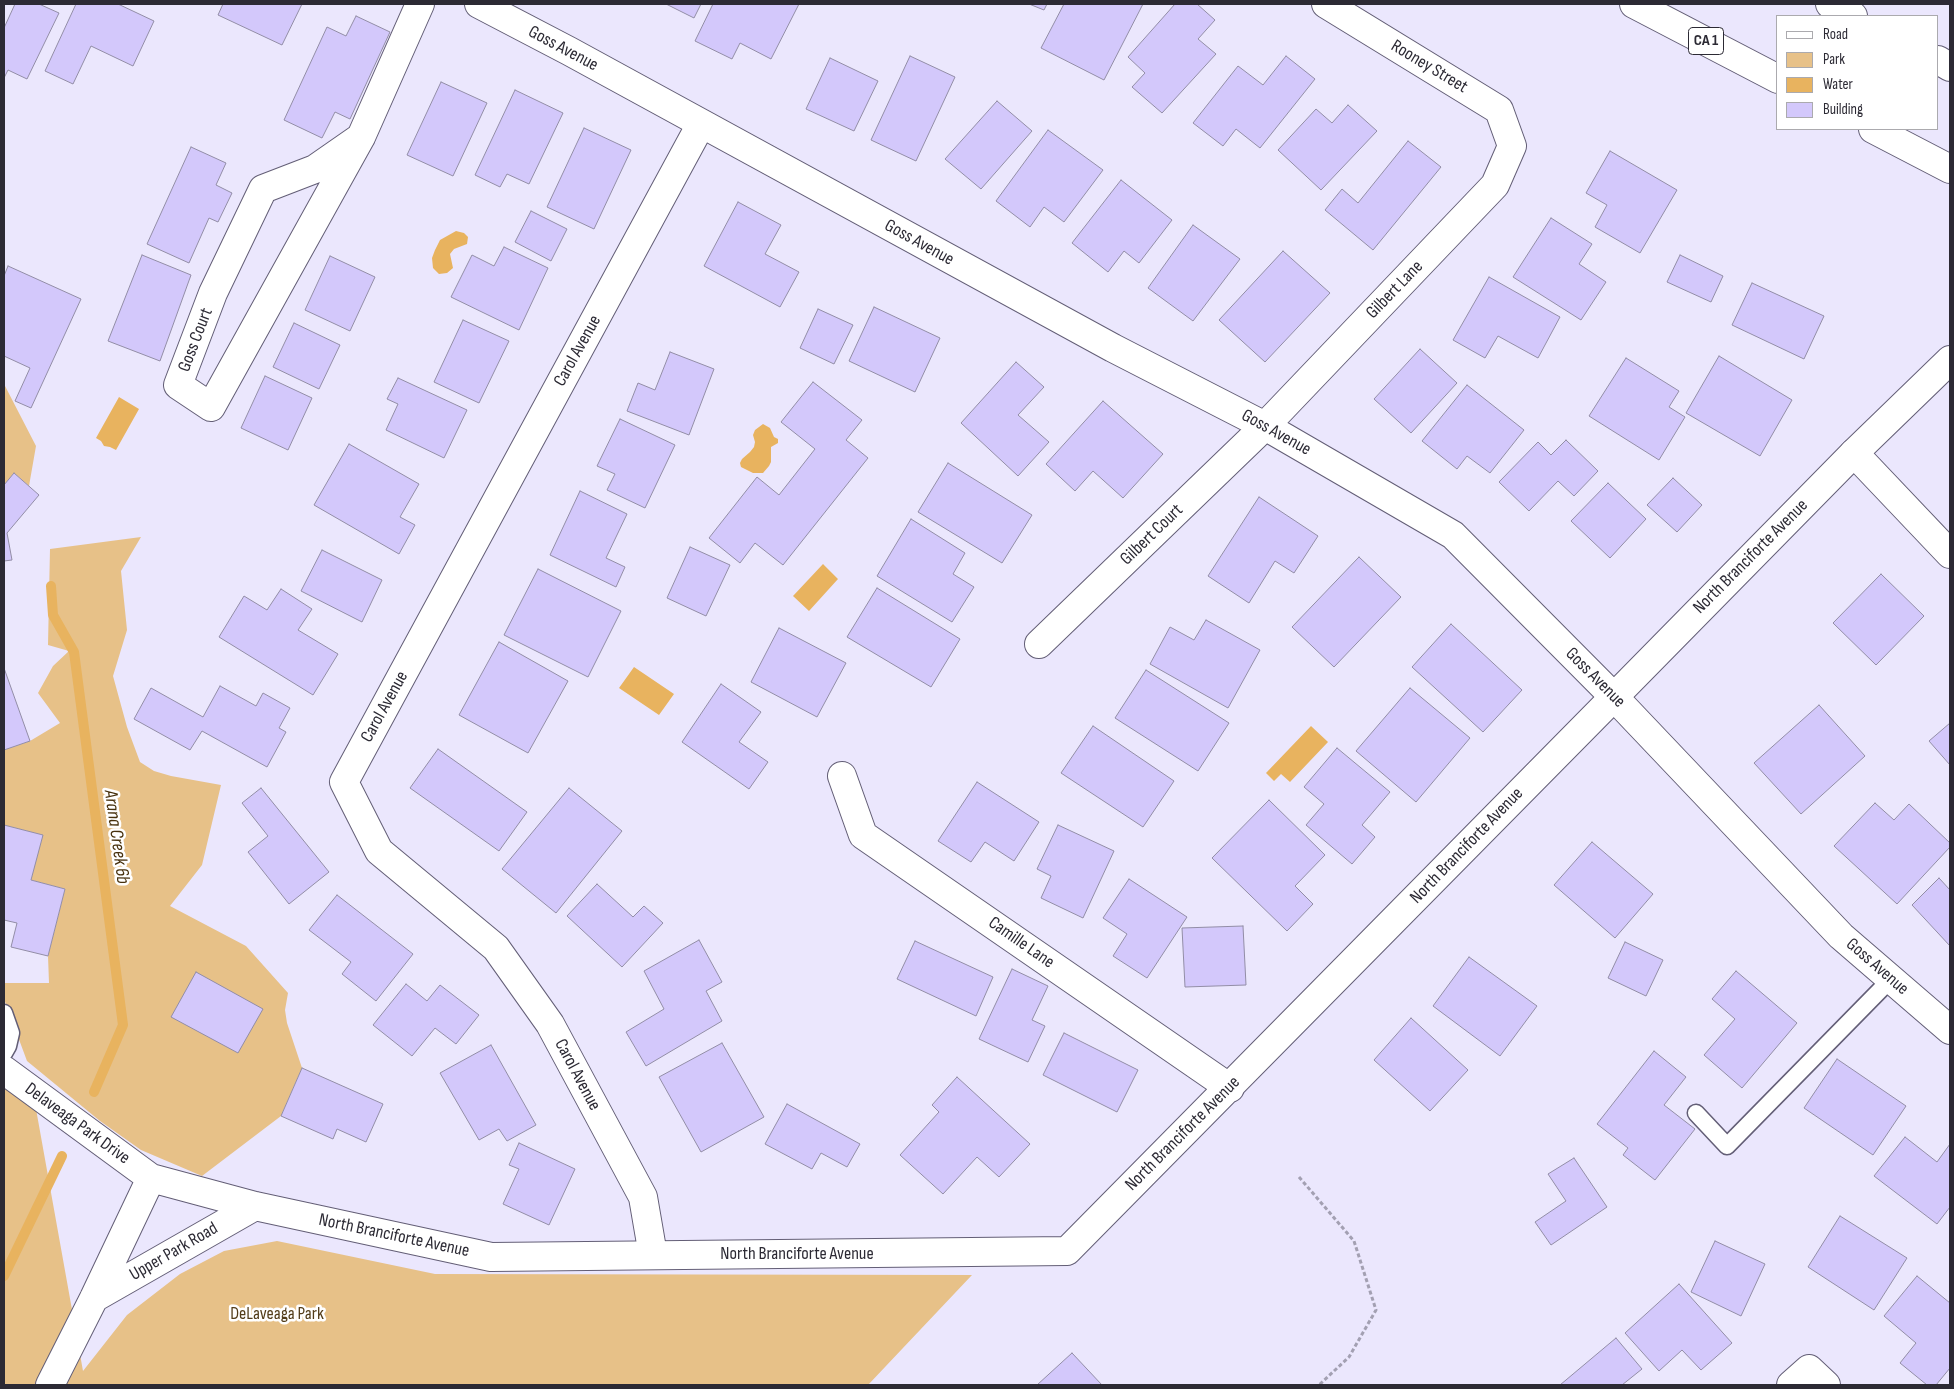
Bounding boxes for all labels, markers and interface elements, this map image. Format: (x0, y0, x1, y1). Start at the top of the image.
legend (1776, 15, 1939, 130)
street label: Goss Avenue (524, 22, 602, 76)
text: Road (1823, 25, 1848, 44)
road number: CA 1 (1688, 27, 1724, 54)
street label: Rooney Street (1387, 36, 1471, 98)
text: Park (1823, 50, 1845, 69)
text: Water (1823, 75, 1853, 94)
text: Building (1823, 100, 1863, 119)
street label: Goss Avenue (880, 215, 958, 271)
street label: Gilbert Lane (1362, 256, 1428, 324)
street label: Goss Court (174, 305, 218, 375)
street label: Carol Avenue (550, 312, 606, 390)
street label: Goss Avenue (1237, 405, 1315, 461)
street label: North Branciforte Avenue (1689, 495, 1813, 619)
street label: Gilbert Court (1116, 500, 1188, 570)
street label: Goss Avenue (1560, 643, 1630, 713)
street label: Carol Avenue (357, 668, 413, 746)
street label: North Branciforte Avenue (1406, 783, 1528, 909)
water label: Arana Creek 6b (98, 789, 134, 885)
street label: Camille Lane (984, 912, 1058, 974)
street label: Goss Avenue (1841, 934, 1913, 1000)
street label: Carol Avenue (549, 1036, 605, 1114)
street label: North Branciforte Avenue (1121, 1072, 1245, 1196)
street label: Delaveaga Park Drive (20, 1079, 134, 1169)
street label: North Branciforte Avenue (317, 1210, 471, 1262)
street label: Upper Park Road (126, 1218, 222, 1286)
street label: North Branciforte Avenue (720, 1243, 874, 1265)
park label: DeLaveaga Park (230, 1303, 324, 1325)

